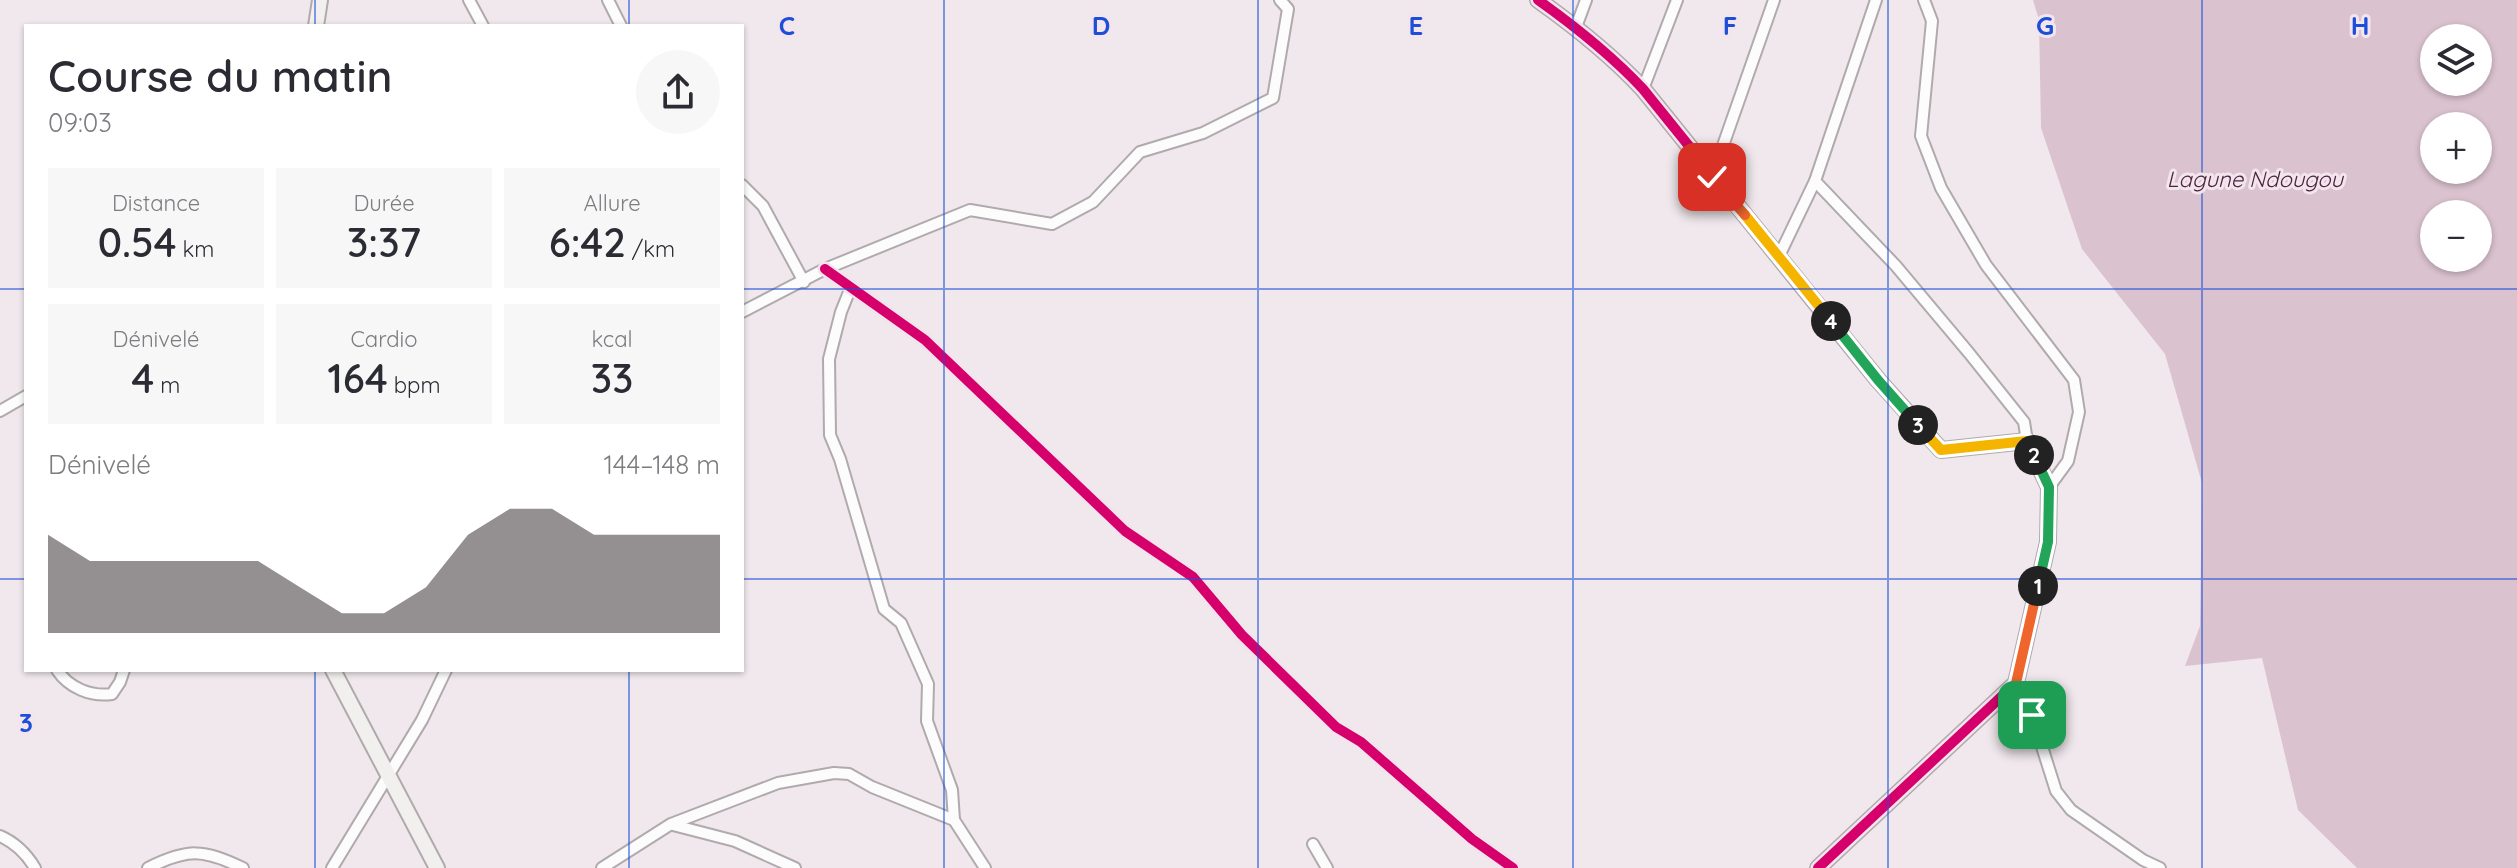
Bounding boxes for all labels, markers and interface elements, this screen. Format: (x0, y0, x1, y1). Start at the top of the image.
text: C (779, 9, 795, 42)
text: D (1092, 9, 1110, 42)
text: E (1409, 9, 1423, 42)
text: F (1723, 9, 1737, 42)
text: G (2036, 9, 2054, 42)
text: H (2351, 9, 2369, 42)
map controls (2420, 24, 2492, 272)
button: layers (2420, 24, 2492, 96)
text: Course du matin (48, 48, 393, 103)
button: share (636, 50, 720, 134)
text: 09:03 (48, 106, 112, 139)
button: + (2420, 112, 2492, 184)
pin (1678, 143, 1746, 211)
icon: check (1690, 155, 1734, 199)
water label: Lagune Ndougou (2167, 165, 2345, 193)
text: Distance (112, 189, 200, 217)
text: Durée (353, 189, 415, 217)
text: Allure (583, 189, 641, 217)
button: − (2420, 200, 2492, 272)
text: 0.54 (98, 217, 176, 267)
text: 3:37 (347, 217, 421, 267)
text: 6:42 (549, 217, 626, 267)
text: km (176, 235, 214, 263)
text: /km (626, 235, 675, 263)
pin: 4 (1811, 301, 1851, 341)
text: 4 (1825, 307, 1837, 335)
text: Dénivelé (112, 325, 200, 353)
text: Cardio (350, 325, 418, 353)
text: kcal (591, 325, 633, 353)
text: 4 (132, 353, 154, 403)
text: 164 (328, 353, 388, 403)
text: 33 (591, 353, 633, 403)
text: m (154, 371, 180, 399)
text: bpm (388, 371, 440, 399)
pin: 3 (1898, 405, 1938, 445)
text: 3 (1912, 411, 1924, 439)
pin: 2 (2014, 435, 2054, 475)
text: 2 (2028, 441, 2040, 469)
text: Dénivelé (48, 448, 151, 481)
text: 144–148 m (604, 448, 720, 481)
pin: 1 (2018, 566, 2058, 606)
text: 1 (2034, 572, 2042, 600)
pin (1998, 681, 2066, 749)
icon: arrive (2010, 693, 2054, 737)
text: 3 (19, 706, 33, 739)

